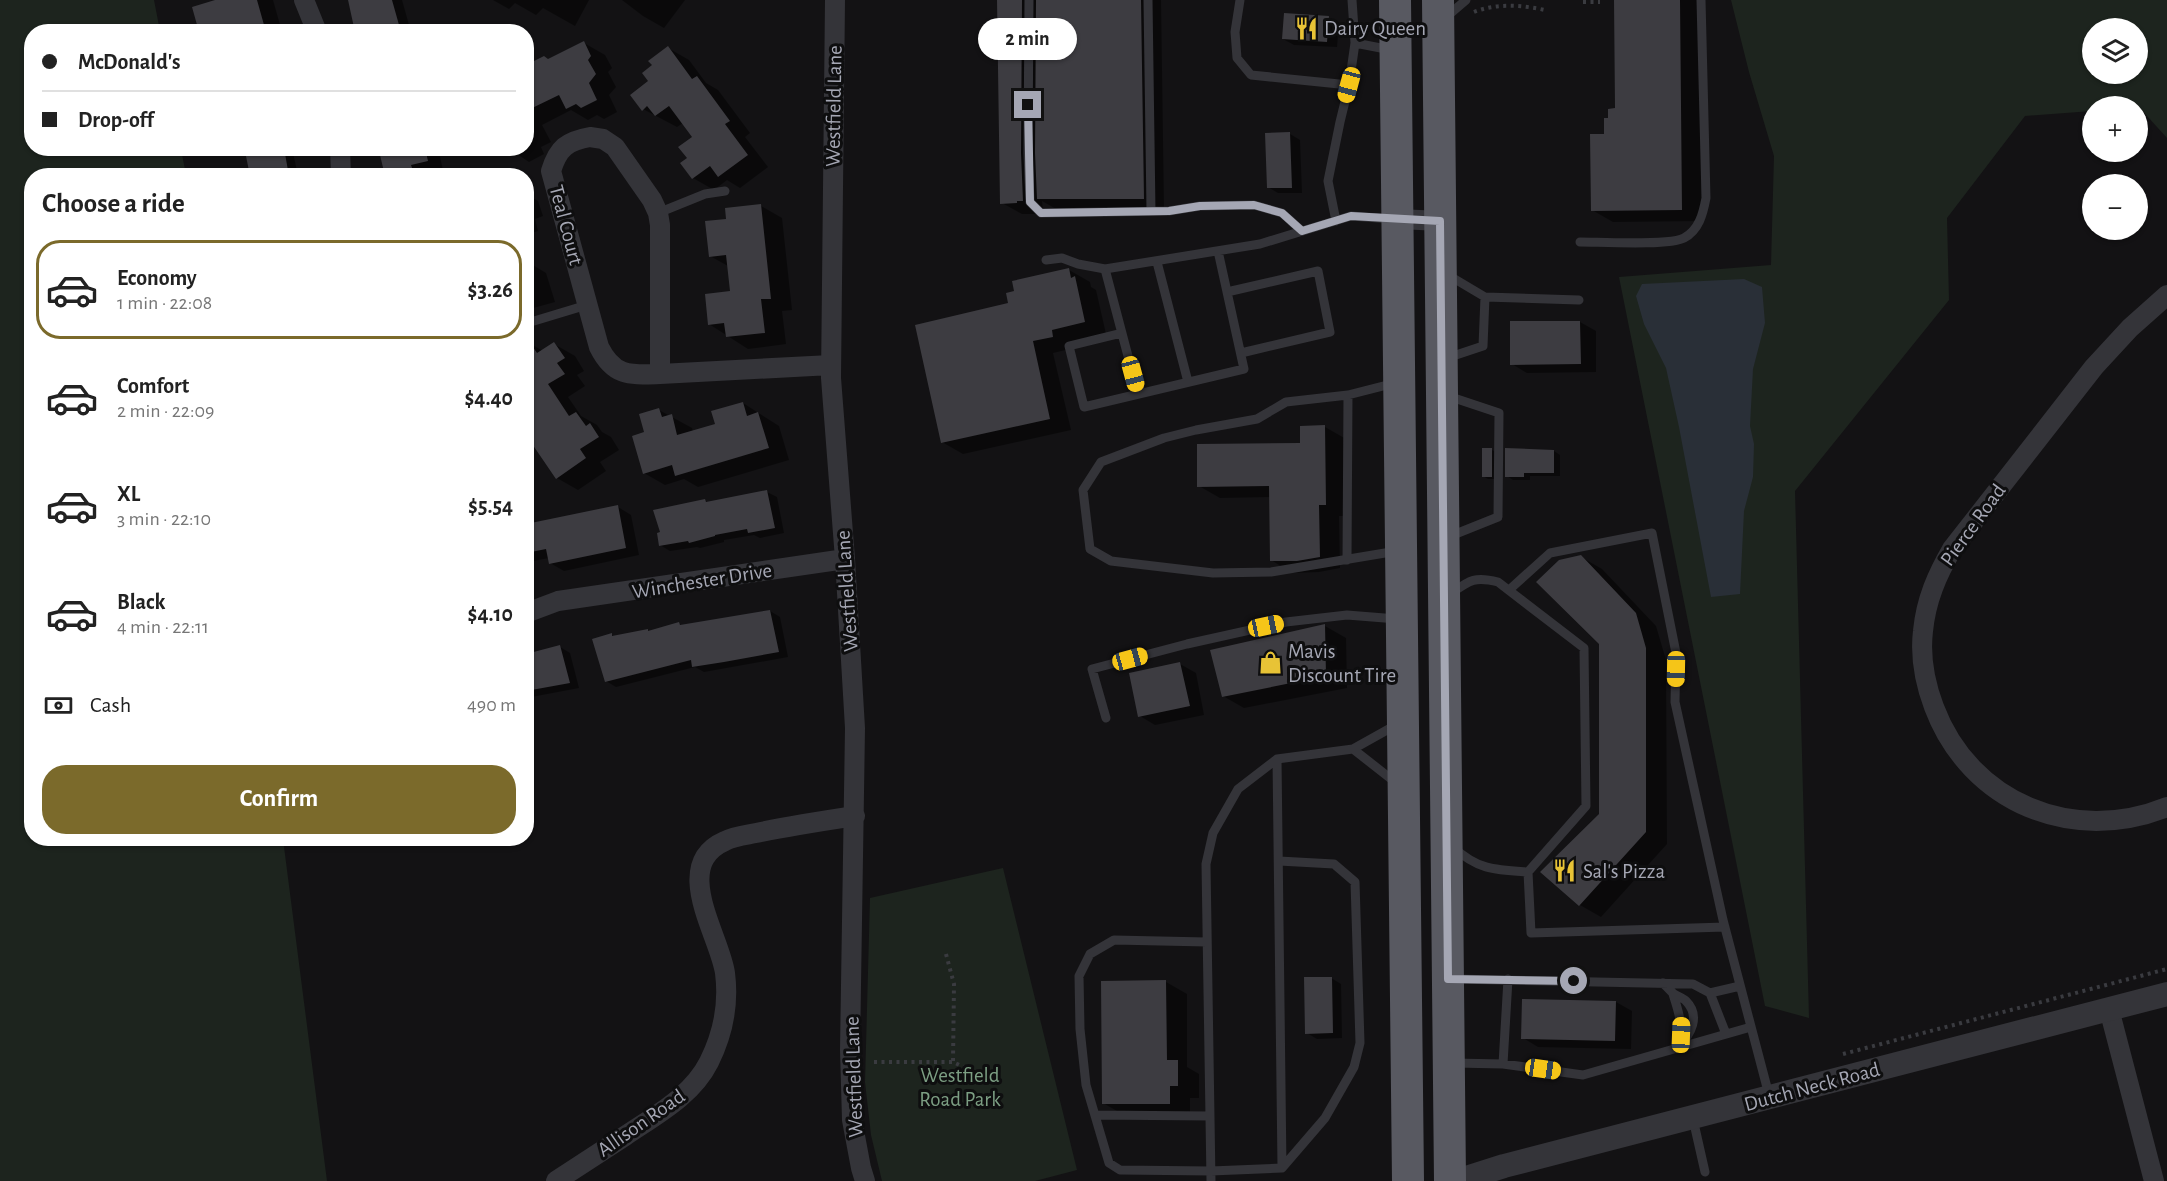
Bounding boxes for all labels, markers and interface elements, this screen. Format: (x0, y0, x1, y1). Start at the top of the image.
restaurant icon: Dairy Queen (1293, 15, 1319, 41)
callout: 2 min (978, 18, 1078, 60)
place label: Dairy Queen (1324, 18, 1426, 39)
map controls (2082, 18, 2148, 240)
button: layers (2082, 18, 2148, 84)
text: 2 min (1005, 29, 1050, 49)
street label: Westfield Lane (822, 45, 846, 167)
text: McDonald's (78, 51, 180, 73)
car (1336, 65, 1362, 105)
route end (1014, 91, 1041, 118)
button: + (2082, 96, 2148, 162)
text: Drop-off (78, 109, 154, 131)
button: − (2082, 174, 2148, 240)
street label: Teal Court (545, 183, 587, 267)
text: Choose a ride (42, 190, 185, 217)
icon: car (45, 263, 99, 317)
text: Economy (117, 267, 197, 289)
text: $3.26 (468, 279, 513, 301)
text: 1 min · 22:08 (117, 293, 212, 313)
car (1120, 354, 1146, 394)
icon: car (45, 371, 99, 425)
text: Comfort (117, 375, 189, 397)
text: $4.40 (464, 387, 513, 409)
text: 2 min · 22:09 (117, 401, 214, 421)
icon: car (45, 479, 99, 533)
street label: Pierce Road (1936, 480, 2010, 570)
text: XL (117, 483, 140, 505)
text: $5.54 (468, 495, 513, 517)
text: 3 min · 22:10 (117, 509, 211, 529)
street label: Westfield Lane (832, 530, 862, 652)
street label: Winchester Drive (631, 560, 773, 602)
icon: car (45, 587, 99, 641)
text: Black (117, 591, 165, 613)
text: $4.10 (468, 603, 513, 625)
car (1247, 613, 1285, 639)
text: 4 min · 22:11 (117, 617, 209, 637)
place label: Mavis Discount Tire (1288, 641, 1396, 686)
car (1110, 646, 1150, 672)
shop icon: Mavis Discount Tire (1257, 650, 1283, 676)
car (1667, 651, 1685, 687)
icon: cash (42, 689, 75, 722)
text: Cash (90, 694, 131, 716)
text: 490 m (467, 695, 516, 715)
button: Confirm (42, 765, 516, 834)
restaurant icon: Sal's Pizza (1552, 858, 1578, 884)
place label: Sal's Pizza (1583, 861, 1665, 882)
route start (1560, 967, 1587, 994)
street label: Westfield Lane (841, 1016, 867, 1138)
car (1671, 1017, 1691, 1053)
car (1524, 1058, 1562, 1080)
street label: Dutch Neck Road (1742, 1059, 1882, 1115)
park label: Westfield Road Park (919, 1065, 1001, 1110)
street label: Allison Road (593, 1085, 689, 1161)

